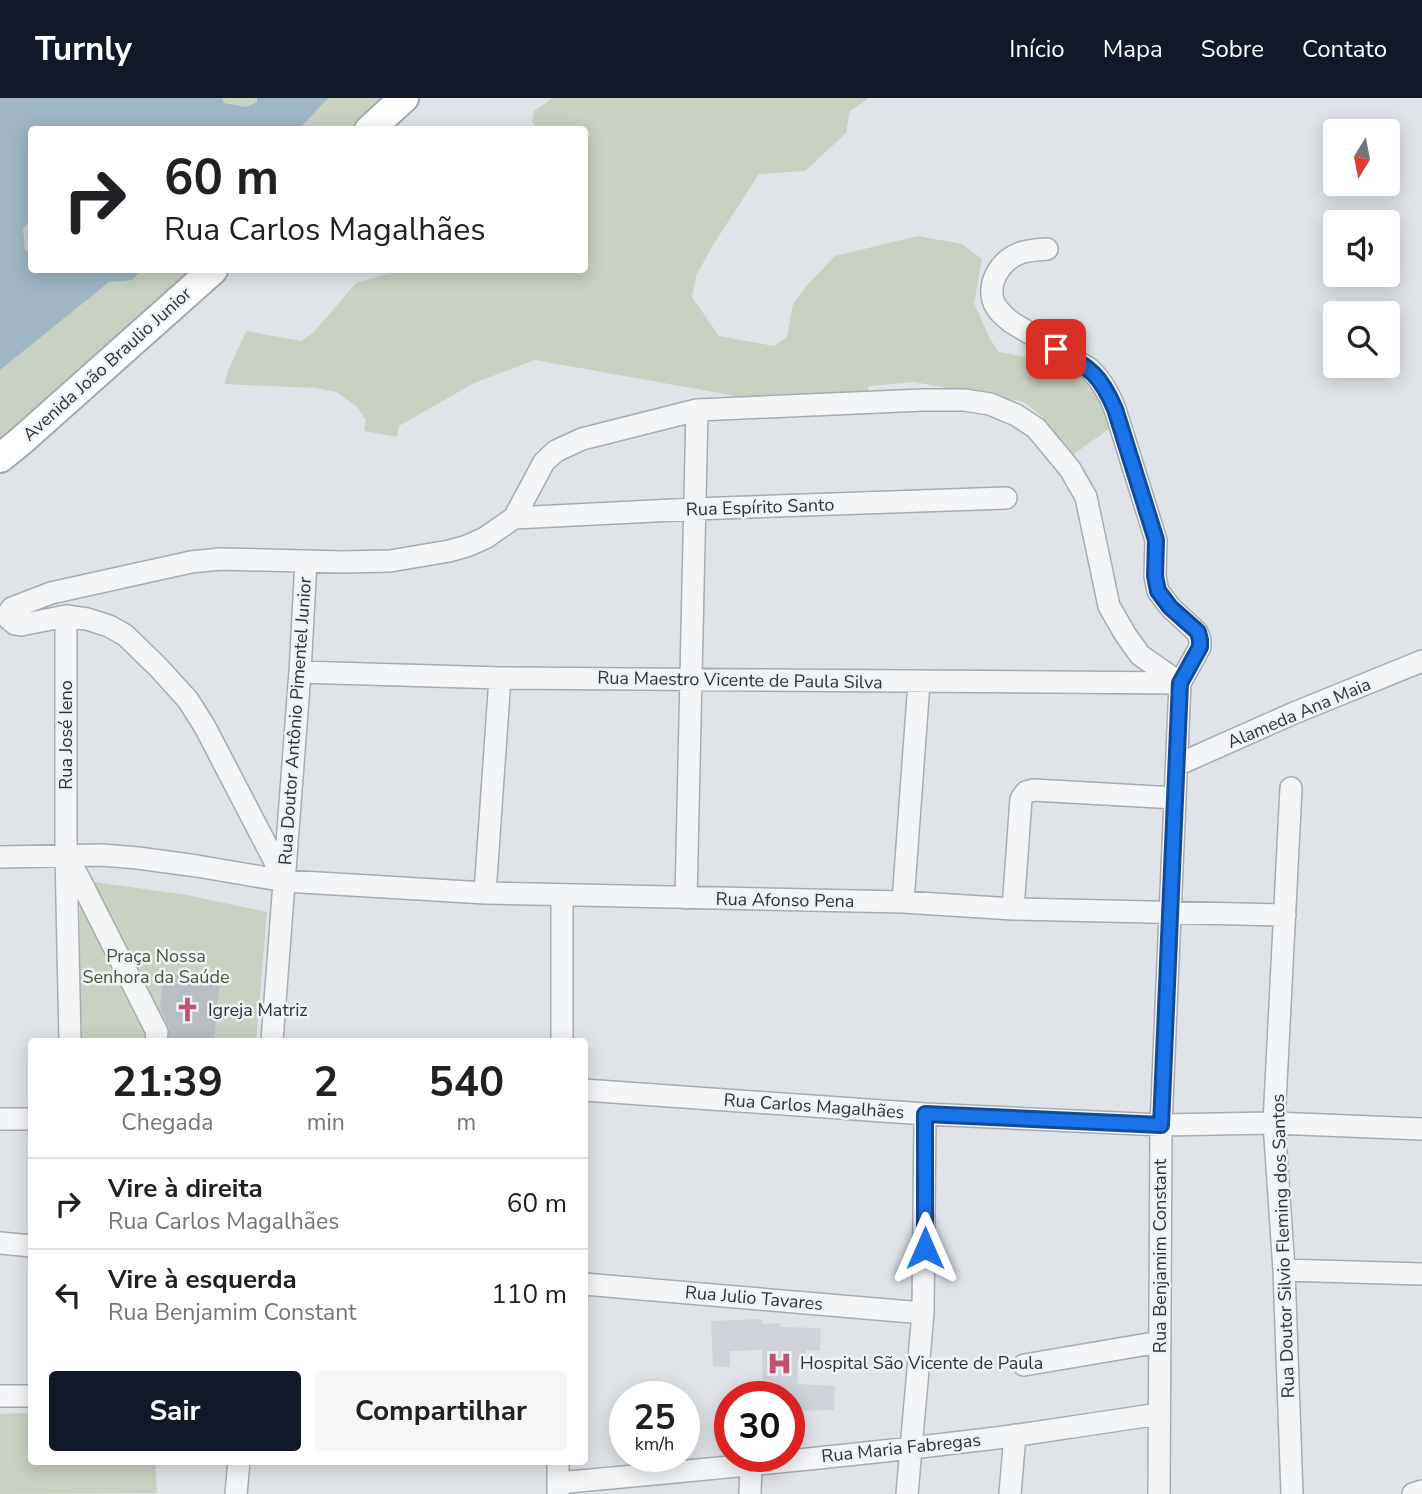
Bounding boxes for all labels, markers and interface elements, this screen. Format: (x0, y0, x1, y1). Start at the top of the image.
text: Turnly (35, 27, 132, 72)
text: Início (1009, 33, 1065, 65)
text: Mapa (1103, 33, 1163, 65)
text: Sobre (1201, 33, 1264, 65)
text: Contato (1302, 33, 1387, 65)
north arrow (1323, 119, 1400, 196)
map controls (1323, 119, 1400, 378)
text: 60 m (164, 144, 279, 211)
icon: right (49, 154, 140, 245)
text: Rua Carlos Magalhães (164, 208, 486, 251)
button: sound (1323, 210, 1400, 287)
street label: Avenida João Braulio Junior (17, 281, 197, 446)
button: search (1323, 301, 1400, 378)
pin (1026, 319, 1086, 379)
icon: arrive (1037, 330, 1075, 368)
street label: Rua Espírito Santo (685, 492, 835, 522)
street label: Rua Doutor Antônio Pimentel Junior (273, 575, 317, 866)
street label: Rua Maestro Vicente de Paula Silva (597, 666, 883, 694)
street label: Alameda Ana Maia (1224, 672, 1374, 754)
street label: Rua José Ieno (54, 680, 78, 790)
street label: Rua Afonso Pena (715, 887, 855, 913)
park label: Praça Nossa Senhora da Saúde (82, 944, 230, 989)
church icon: Igreja Matriz (174, 996, 202, 1024)
place label: Igreja Matriz (208, 998, 308, 1022)
text: 21:39 (112, 1054, 223, 1111)
text: 2 (313, 1054, 338, 1111)
text: 540 (429, 1054, 504, 1111)
street label: Rua Carlos Magalhães (723, 1088, 905, 1124)
street label: Rua Doutor Silvio Fleming dos Santos (1266, 1093, 1300, 1399)
text: Chegada (121, 1107, 213, 1138)
text: min (307, 1107, 345, 1138)
text: m (457, 1107, 476, 1138)
street label: Rua Benjamim Constant (1148, 1158, 1172, 1353)
text: Vire à direita (108, 1171, 263, 1206)
icon: right (49, 1185, 87, 1223)
text: 60 m (507, 1186, 567, 1221)
text: Rua Carlos Magalhães (108, 1206, 339, 1237)
position arrow (888, 1211, 962, 1285)
text: Vire à esquerda (108, 1262, 297, 1297)
icon: left (49, 1276, 87, 1314)
text: 110 m (491, 1277, 567, 1312)
street label: Rua Julio Tavares (684, 1280, 824, 1316)
text: Rua Benjamim Constant (108, 1297, 356, 1328)
hospital icon: Hospital São Vicente de Paula (766, 1349, 794, 1377)
place label: Hospital São Vicente de Paula (800, 1351, 1043, 1375)
button: Sair (49, 1371, 301, 1451)
button: Compartilhar (315, 1371, 567, 1451)
speed limit sign: 30 (714, 1381, 805, 1472)
text: 25 (633, 1394, 676, 1441)
street label: Rua Maria Fabregas (820, 1428, 982, 1468)
text: km/h (635, 1432, 674, 1456)

